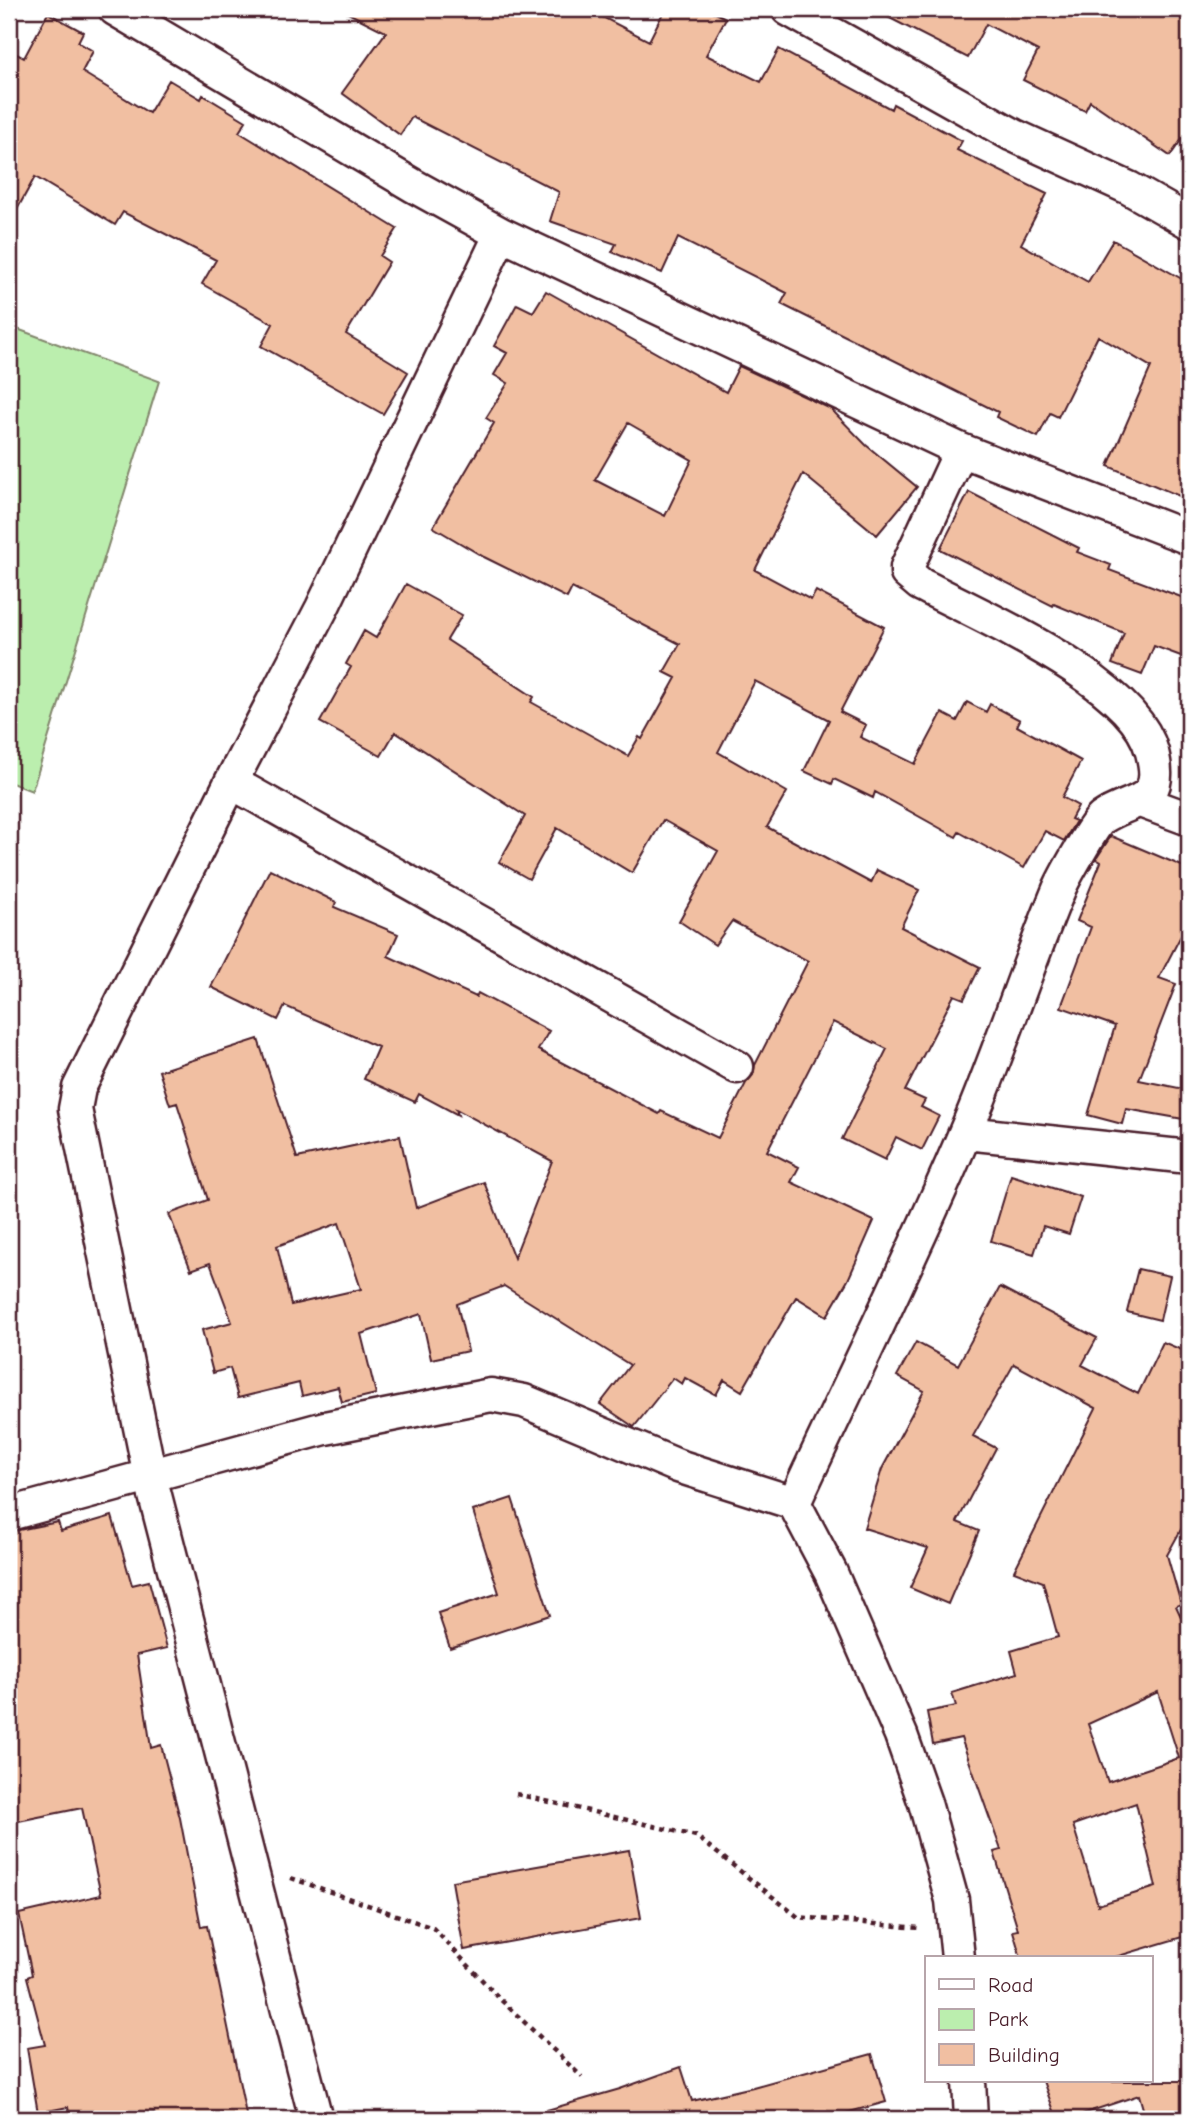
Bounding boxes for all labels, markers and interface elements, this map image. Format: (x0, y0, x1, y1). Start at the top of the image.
legend (925, 1956, 1152, 2082)
text: Road (988, 1973, 1033, 1997)
text: Park (988, 2007, 1028, 2031)
text: Building (988, 2043, 1060, 2067)

